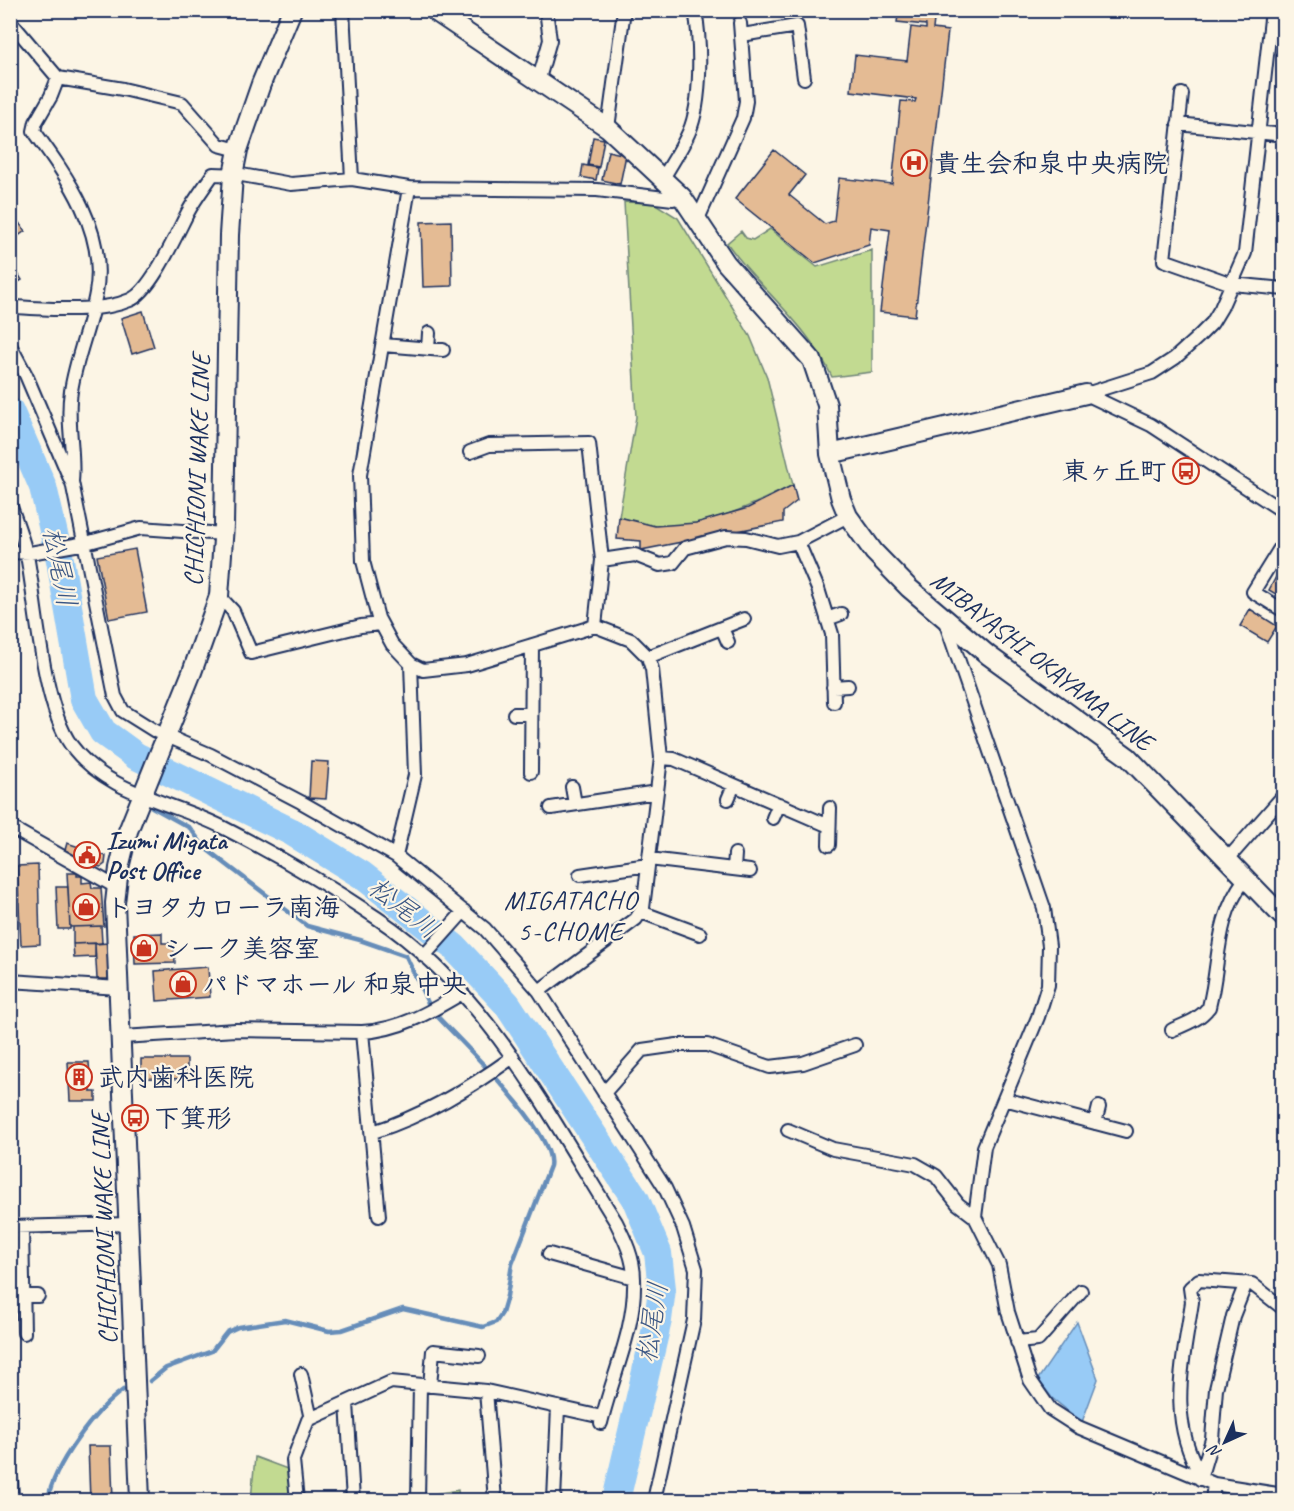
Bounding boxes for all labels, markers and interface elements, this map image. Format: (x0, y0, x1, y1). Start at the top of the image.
place label: 貴生会和泉中央病院 (934, 147, 1168, 180)
hospital icon: 貴生会和泉中央病院 (899, 148, 929, 178)
street label: CHICHIONI WAKE LINE (176, 349, 218, 587)
place label: 東ヶ丘町 (1062, 455, 1166, 488)
bus stop icon: 東ヶ丘町 (1171, 456, 1201, 486)
water label: 松尾川 (36, 524, 84, 610)
street label: MIBAYASHI OKAYAMA LINE (924, 564, 1162, 760)
place label: Izumi Migata Post Office (106, 824, 229, 887)
public building icon: Izumi Migata Post Office (72, 840, 102, 870)
water label: 松尾川 (362, 870, 446, 946)
district label: MIGATACHO 5-CHOME (504, 883, 639, 948)
place label: トヨタカローラ南海 (106, 891, 340, 924)
shop icon: トヨタカローラ南海 (71, 892, 101, 922)
place label: シーク美容室 (164, 932, 320, 965)
shop icon: シーク美容室 (129, 933, 159, 963)
place label: パドマホール 和泉中央 (202, 968, 467, 1001)
shop icon: パドマホール 和泉中央 (168, 969, 198, 999)
place label: 武内歯科医院 (98, 1061, 254, 1094)
building icon: 武内歯科医院 (64, 1062, 94, 1092)
place label: 下箕形 (154, 1102, 232, 1135)
bus stop icon: 下箕形 (120, 1103, 150, 1133)
street label: CHICHIONI WAKE LINE (83, 1107, 125, 1345)
water label: 松尾川 (629, 1279, 675, 1365)
north arrow (1195, 1412, 1255, 1472)
text: N (1202, 1439, 1226, 1462)

